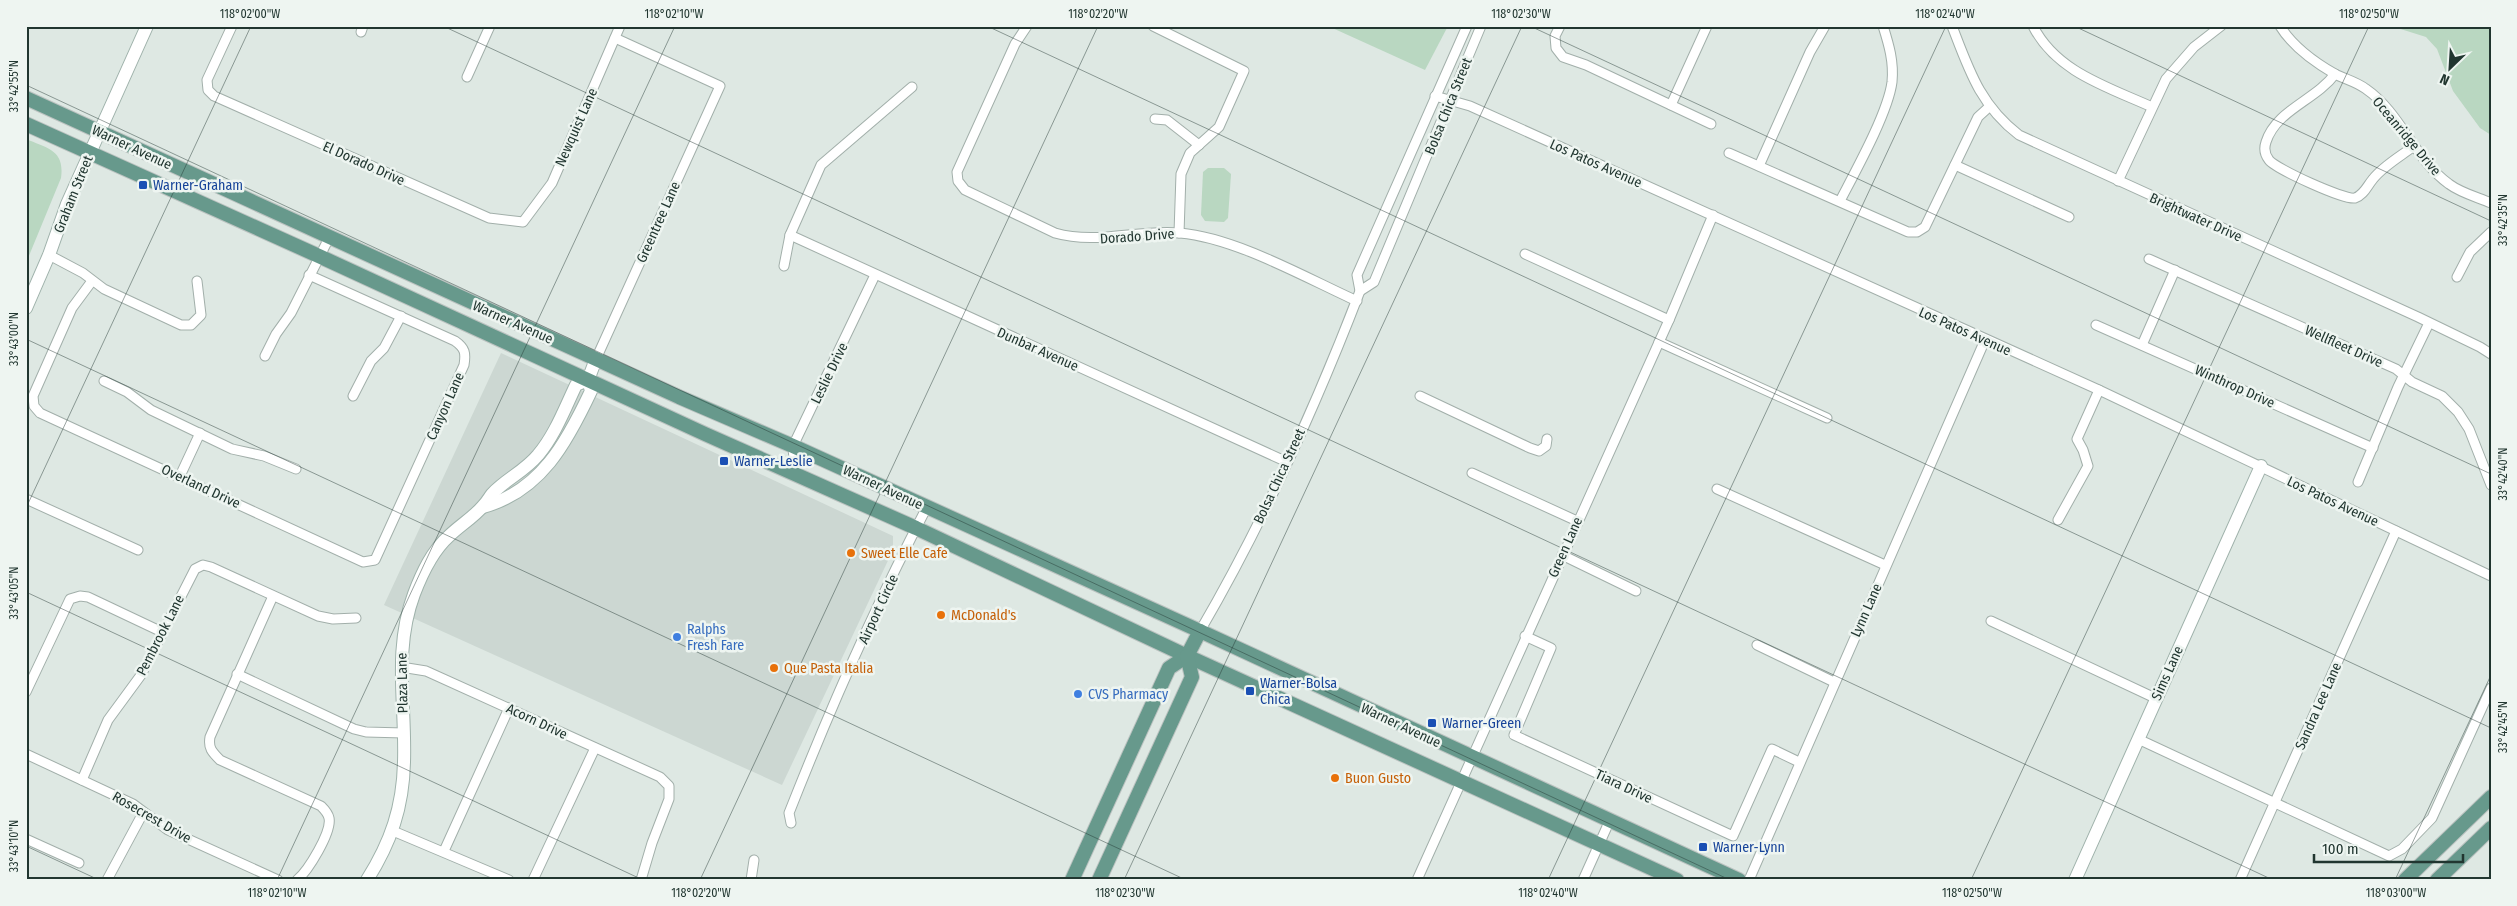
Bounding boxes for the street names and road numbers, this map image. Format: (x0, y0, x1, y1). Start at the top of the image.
street label: Bolsa Chica Street (1421, 55, 1476, 157)
street label: Newquist Lane (552, 85, 601, 169)
street label: Oceanridge Drive (2369, 93, 2445, 179)
street label: Warner Avenue (89, 122, 175, 173)
street label: Los Patos Avenue (1547, 136, 1645, 191)
street label: El Dorado Drive (320, 138, 408, 189)
street label: Graham Street (50, 153, 97, 235)
street label: Greentree Lane (633, 179, 684, 265)
street label: Brightwater Drive (2147, 189, 2245, 246)
street label: Dorado Drive (1099, 225, 1175, 248)
street label: Warner Avenue (470, 297, 556, 348)
street label: Los Patos Avenue (1916, 304, 2014, 359)
street label: Wellfleet Drive (2302, 322, 2385, 371)
street label: Dunbar Avenue (994, 324, 1081, 375)
street label: Leslie Drive (807, 340, 852, 407)
street label: Winthrop Drive (2192, 361, 2277, 412)
street label: Canyon Lane (423, 370, 468, 443)
street label: Bolsa Chica Street (1250, 426, 1309, 527)
street label: Overland Drive (159, 461, 243, 512)
street label: Warner Avenue (840, 462, 926, 513)
street label: Los Patos Avenue (2284, 473, 2381, 530)
street label: Green Lane (1545, 514, 1586, 580)
street label: Airport Circle (855, 572, 902, 647)
street label: Lynn Lane (1847, 581, 1886, 640)
street label: Pembrook Lane (133, 592, 188, 678)
street label: Sims Lane (2148, 643, 2187, 703)
street label: Plaza Lane (393, 653, 412, 713)
street label: Sandra Lee Lane (2292, 660, 2345, 752)
street label: Acorn Drive (503, 700, 570, 743)
street label: Warner Avenue (1358, 700, 1444, 751)
street label: Tiara Drive (1592, 766, 1655, 807)
street label: Rosecrest Drive (109, 788, 194, 847)

